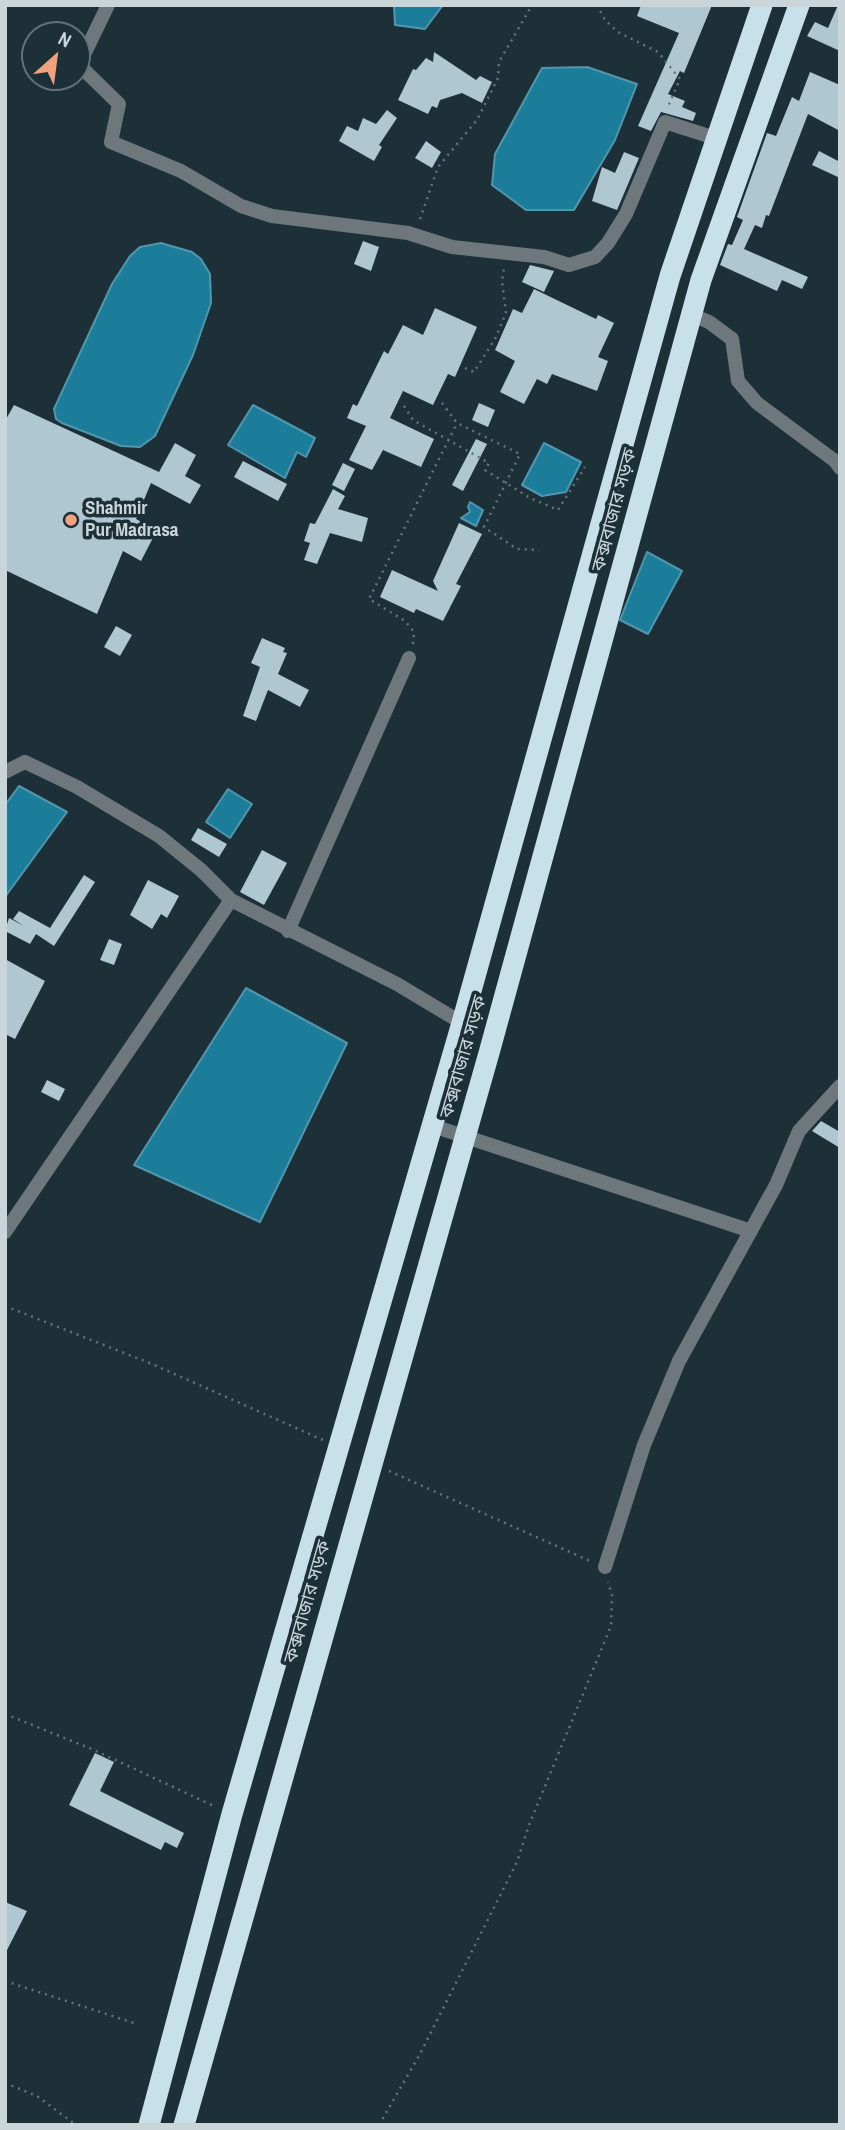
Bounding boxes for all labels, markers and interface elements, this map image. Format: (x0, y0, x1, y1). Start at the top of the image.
north arrow (21, 21, 91, 91)
text: N (54, 25, 76, 53)
street label: কক্সবাজার সড়ক (588, 446, 642, 574)
place label: Shahmir Pur Madrasa (85, 498, 179, 542)
marker: Shahmir Pur Madrasa (63, 512, 79, 528)
street label: কক্সবাজার সড়ক (436, 993, 492, 1121)
street label: কক্সবাজার সড়ক (280, 1538, 336, 1666)

